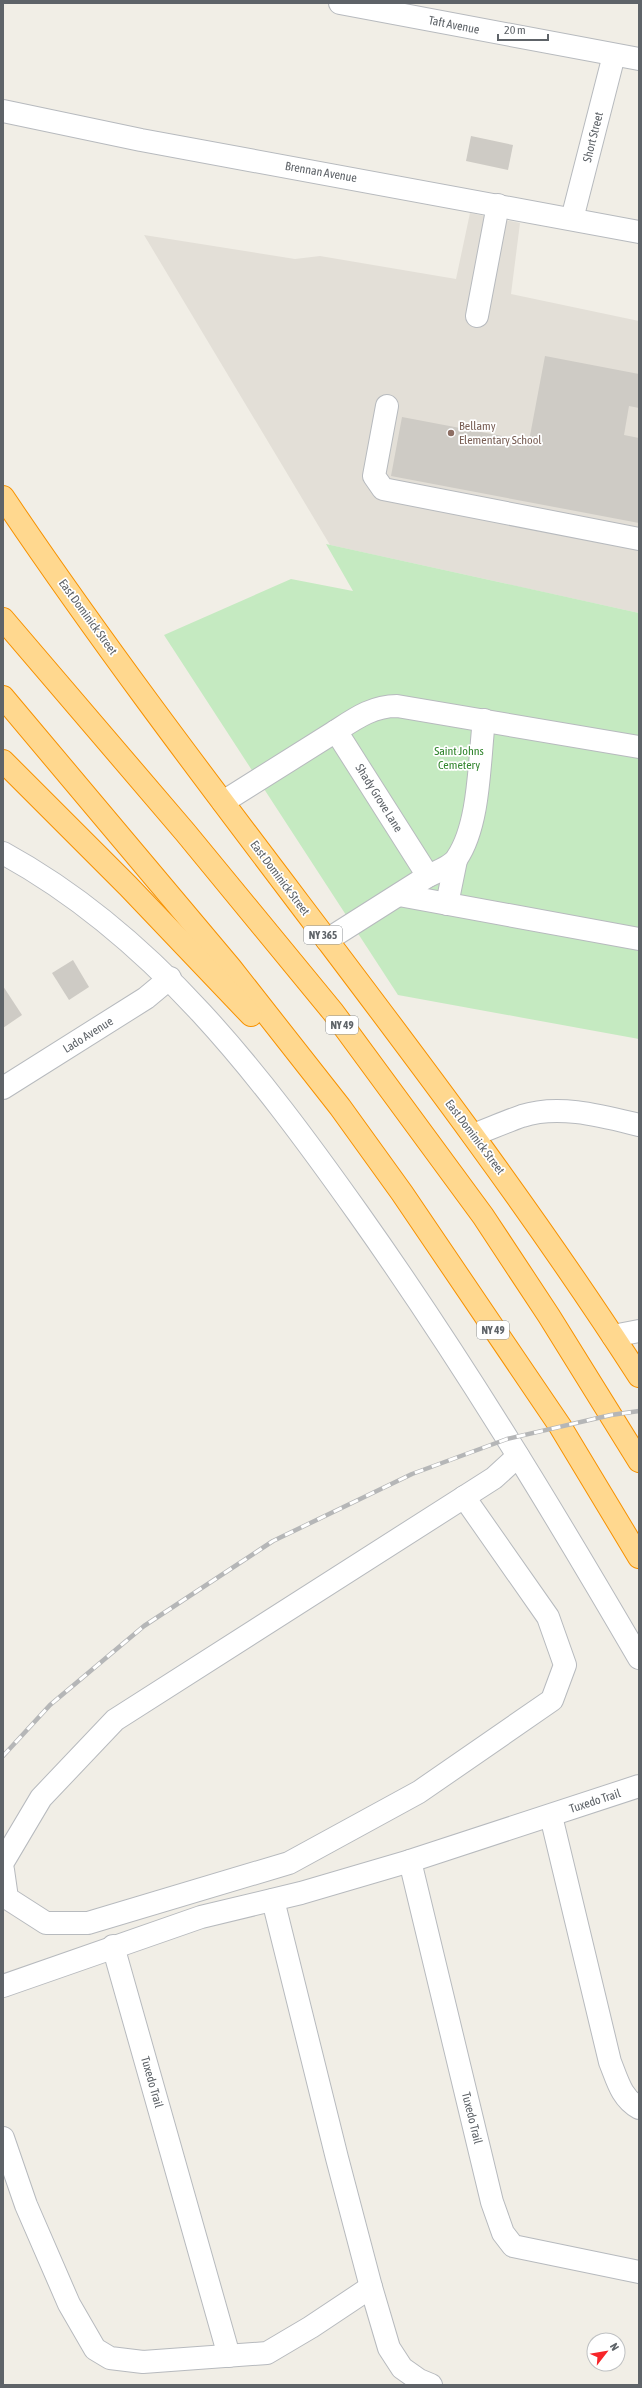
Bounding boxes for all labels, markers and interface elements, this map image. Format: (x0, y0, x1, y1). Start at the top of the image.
street label: Taft Avenue (427, 13, 481, 37)
scale bar (498, 16, 548, 42)
text: 20 m (504, 23, 526, 37)
street label: Short Street (580, 110, 606, 164)
street label: Brennan Avenue (284, 159, 358, 185)
place label: Bellamy Elementary School (459, 419, 542, 447)
marker: Bellamy Elementary School (446, 428, 456, 438)
street label: East Dominick Street (56, 576, 120, 658)
park label: Saint Johns Cemetery (434, 744, 484, 772)
street label: Shady Grove Lane (353, 761, 405, 835)
street label: East Dominick Street (247, 838, 313, 919)
road number: NY 365 (304, 926, 342, 944)
street label: Lado Avenue (60, 1014, 116, 1056)
road number: NY 49 (326, 1016, 358, 1034)
street label: East Dominick Street (442, 1097, 508, 1178)
road number: NY 49 (477, 1321, 509, 1339)
street label: Tuxedo Trail (568, 1786, 623, 1816)
street label: Tuxedo Trail (138, 2055, 166, 2110)
street label: Tuxedo Trail (459, 2091, 485, 2146)
north arrow (586, 2332, 626, 2372)
text: N (608, 2341, 621, 2353)

